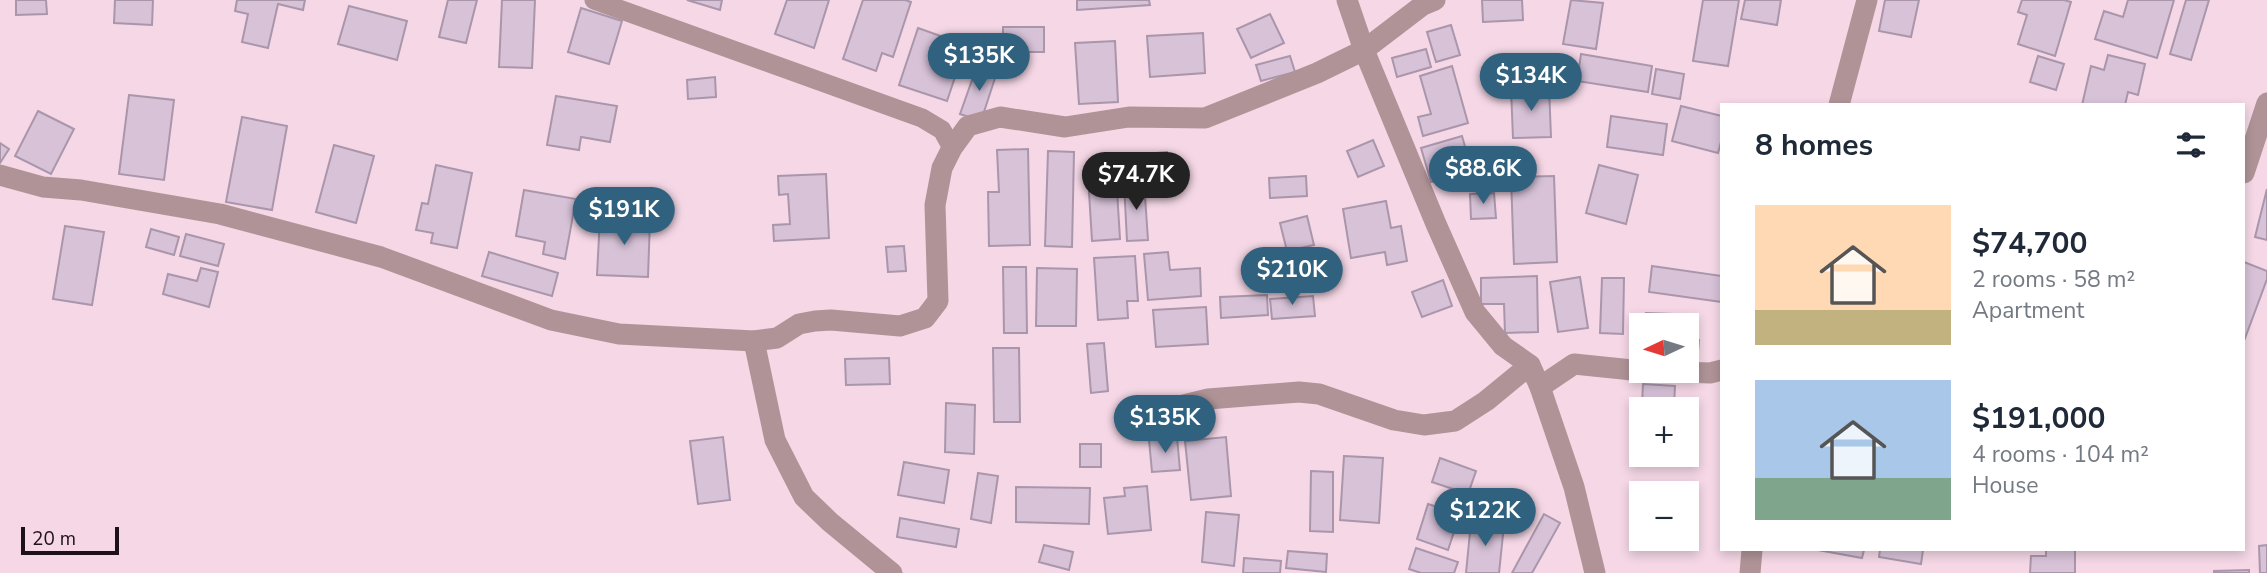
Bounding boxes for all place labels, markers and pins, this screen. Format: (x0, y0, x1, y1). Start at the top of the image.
pin: $135K (930, 34, 1028, 93)
pin: $134K (1482, 54, 1580, 113)
pin: $88.6K (1426, 146, 1540, 206)
pin: $74.7K (1079, 152, 1193, 212)
pin: $191K (575, 188, 673, 247)
pin: $210K (1243, 247, 1341, 307)
pin: $135K (1116, 396, 1214, 455)
pin: $122K (1436, 489, 1534, 548)

